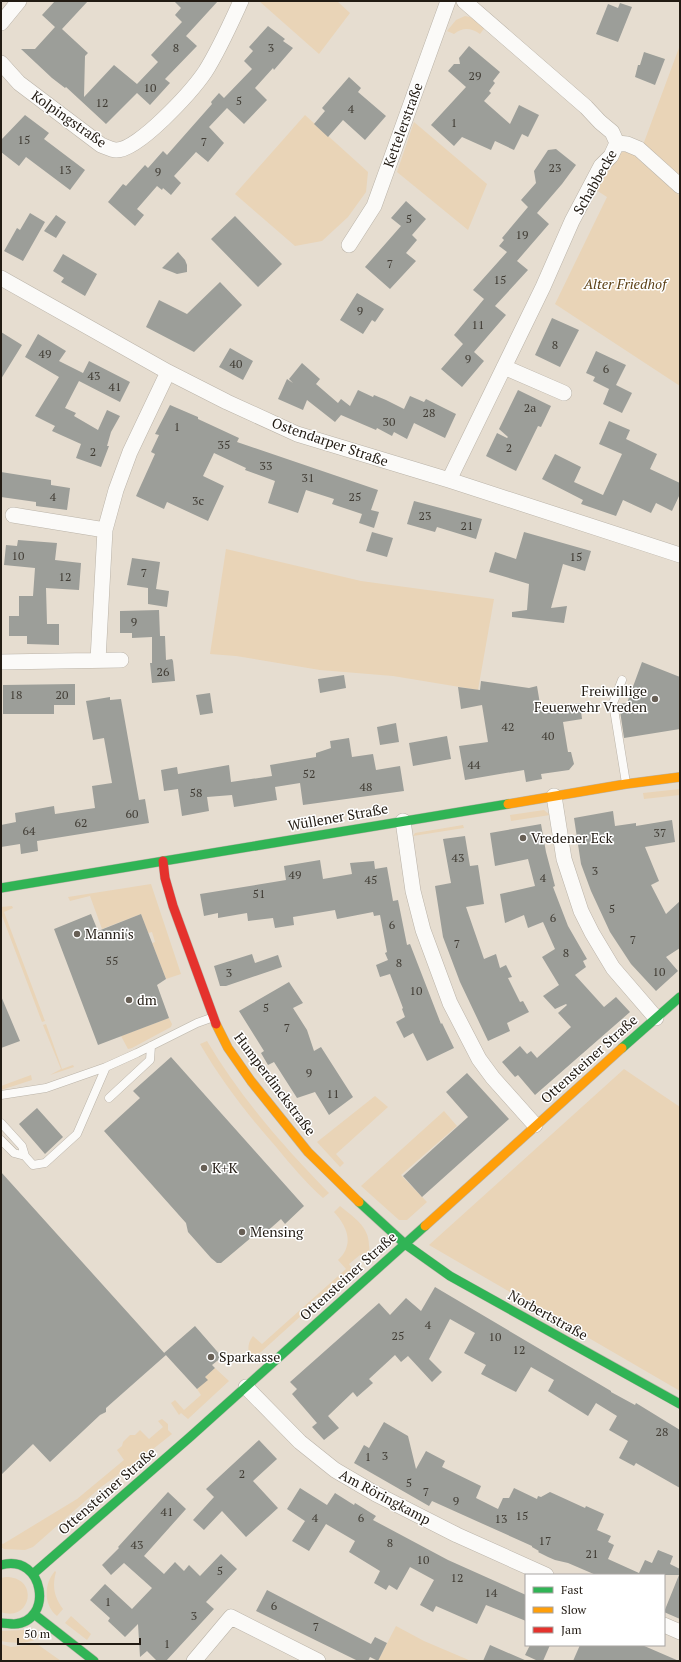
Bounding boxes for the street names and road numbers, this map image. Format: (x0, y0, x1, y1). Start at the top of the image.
street label: Kettelerstraße (378, 80, 427, 170)
street label: Kolpingstraße (28, 86, 111, 152)
street label: Schabbecke (568, 146, 621, 218)
street label: Ostendarper Straße (269, 413, 391, 470)
street label: Wüllener Straße (286, 798, 389, 835)
street label: Ottensteiner Straße (536, 1010, 641, 1107)
street label: Humperdinckstraße (230, 1028, 320, 1139)
street label: Ottensteiner Straße (295, 1227, 400, 1324)
street label: Norbertstraße (505, 1285, 591, 1344)
street label: Ottensteiner Straße (54, 1443, 160, 1538)
street label: Am Röringkamp (336, 1464, 434, 1529)

